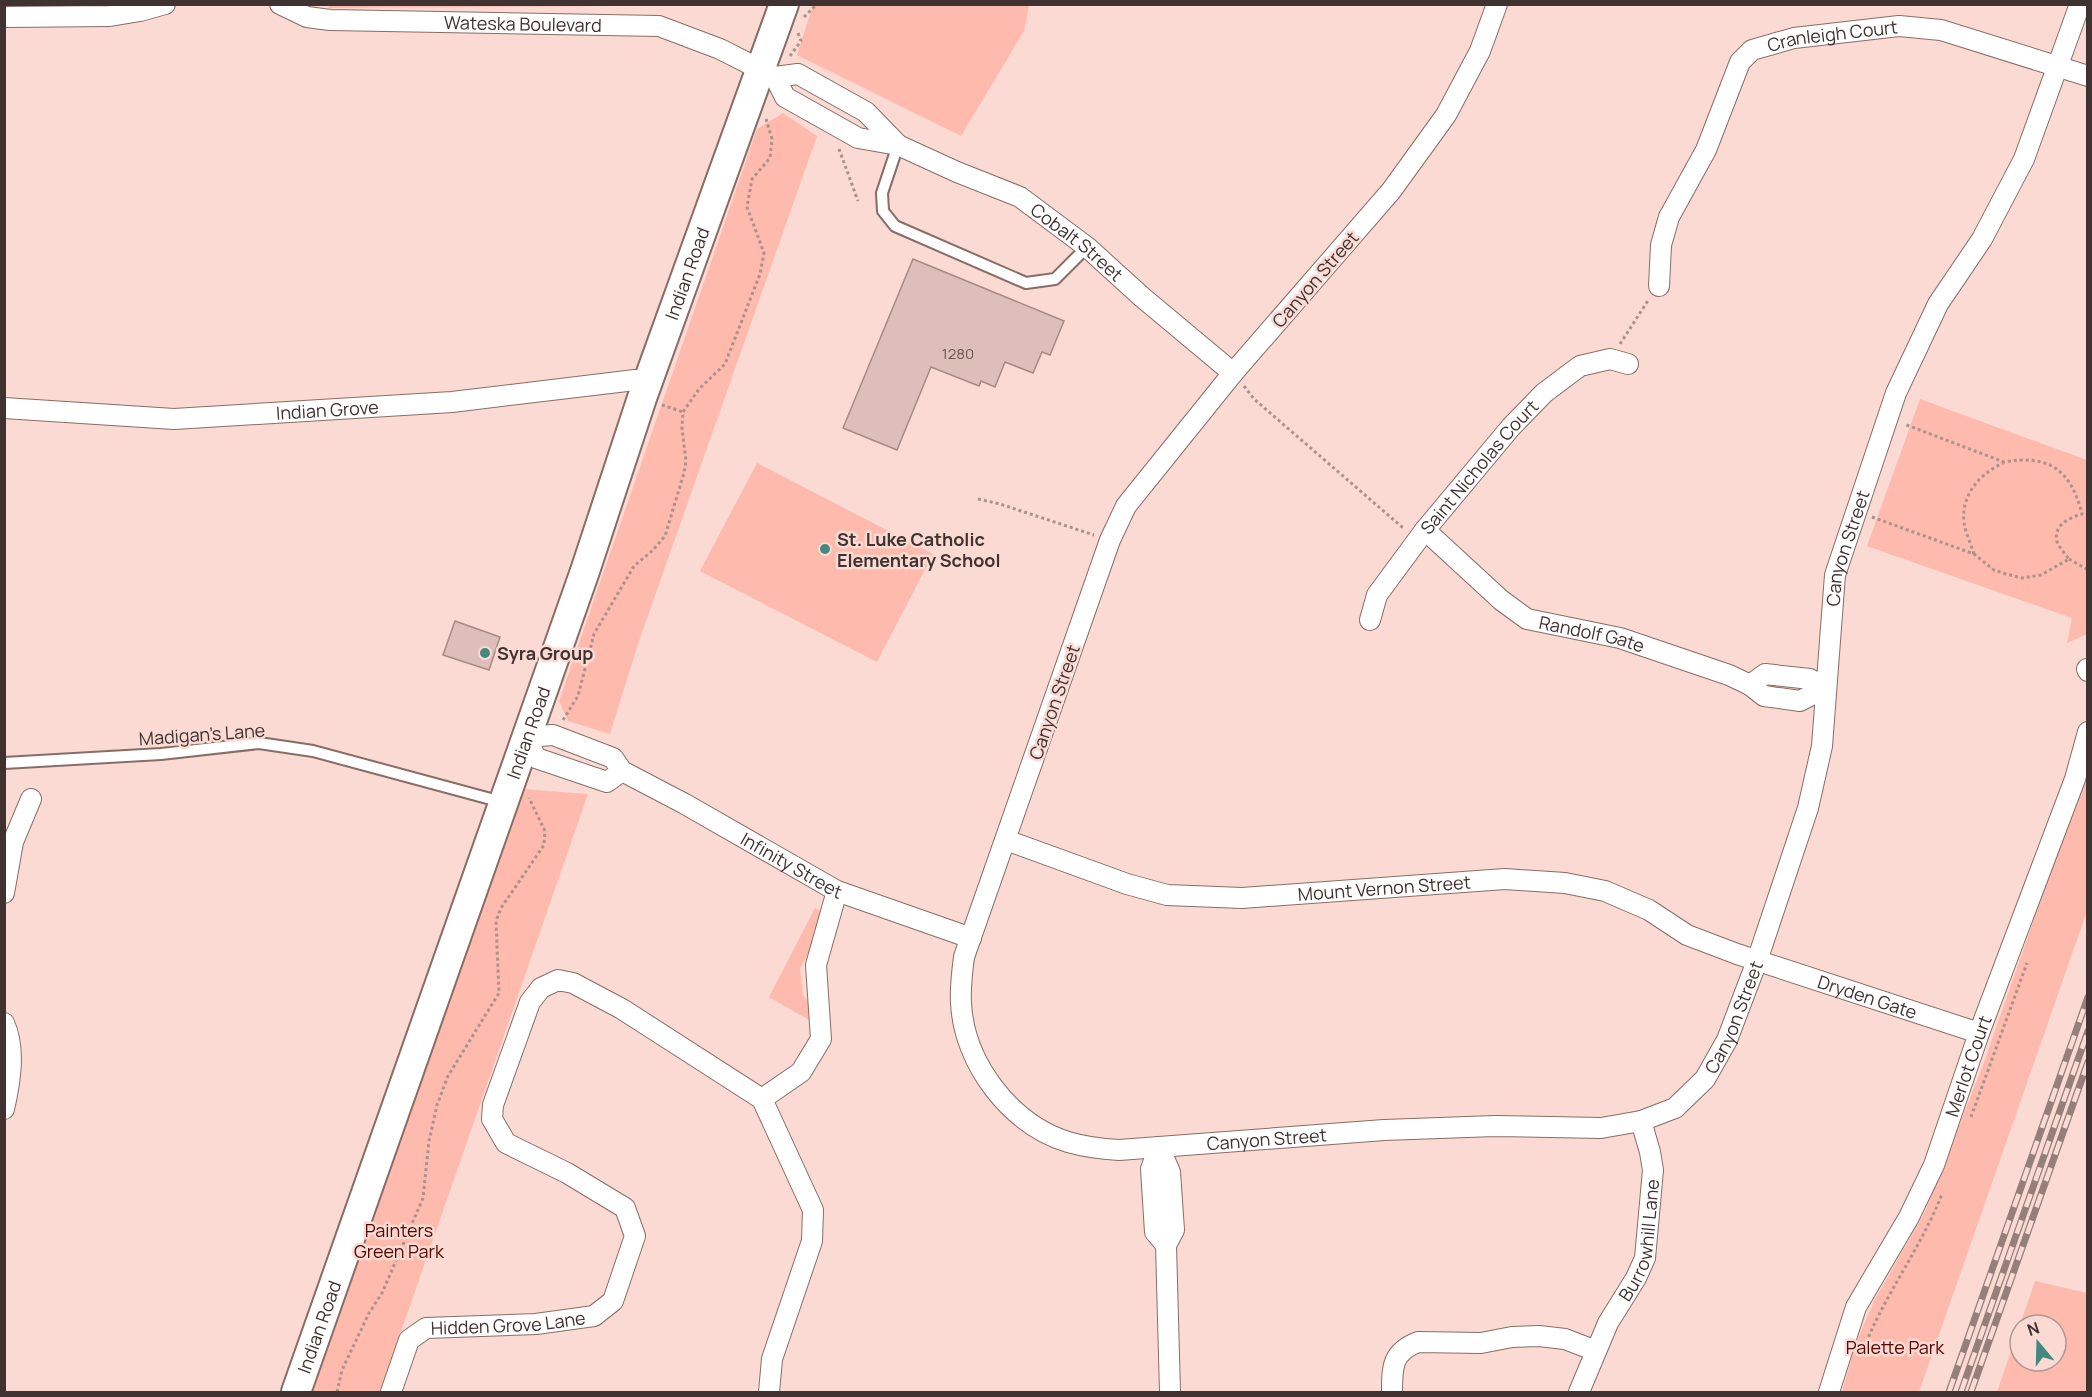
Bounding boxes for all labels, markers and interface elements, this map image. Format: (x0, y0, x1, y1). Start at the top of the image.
street label: Wateska Boulevard (444, 10, 602, 37)
street label: Cranleigh Court (1764, 14, 1899, 57)
street label: Cobalt Street (1026, 197, 1128, 286)
street label: Indian Road (659, 224, 715, 323)
street label: Canyon Street (1267, 226, 1363, 332)
house number: 1280 (942, 343, 974, 364)
street label: Saint Nicholas Court (1415, 394, 1543, 539)
street label: Indian Grove (275, 395, 379, 425)
street label: Canyon Street (1821, 487, 1875, 607)
place label: St. Luke Catholic Elementary School (837, 527, 1000, 572)
marker: St. Luke Catholic Elementary School (818, 542, 832, 556)
street label: Randolf Gate (1537, 610, 1648, 658)
place label: Syra Group (497, 641, 593, 665)
street label: Canyon Street (1023, 641, 1085, 763)
marker: Syra Group (478, 646, 492, 660)
street label: Indian Road (501, 683, 555, 782)
street label: Madigan's Lane (138, 718, 266, 750)
street label: Infinity Street (736, 826, 845, 904)
street label: Mount Vernon Street (1297, 870, 1472, 906)
street label: Canyon Street (1699, 957, 1768, 1078)
street label: Dryden Gate (1815, 969, 1920, 1024)
street label: Merlot Court (1939, 1012, 1997, 1120)
street label: Canyon Street (1206, 1122, 1328, 1155)
street label: Burrowhill Lane (1613, 1178, 1664, 1305)
park label: Painters Green Park (354, 1218, 445, 1263)
street label: Indian Road (292, 1277, 346, 1377)
street label: Hidden Grove Lane (430, 1305, 587, 1340)
north arrow (2008, 1313, 2068, 1373)
text: N (2024, 1317, 2042, 1341)
park label: Palette Park (1846, 1335, 1945, 1359)

